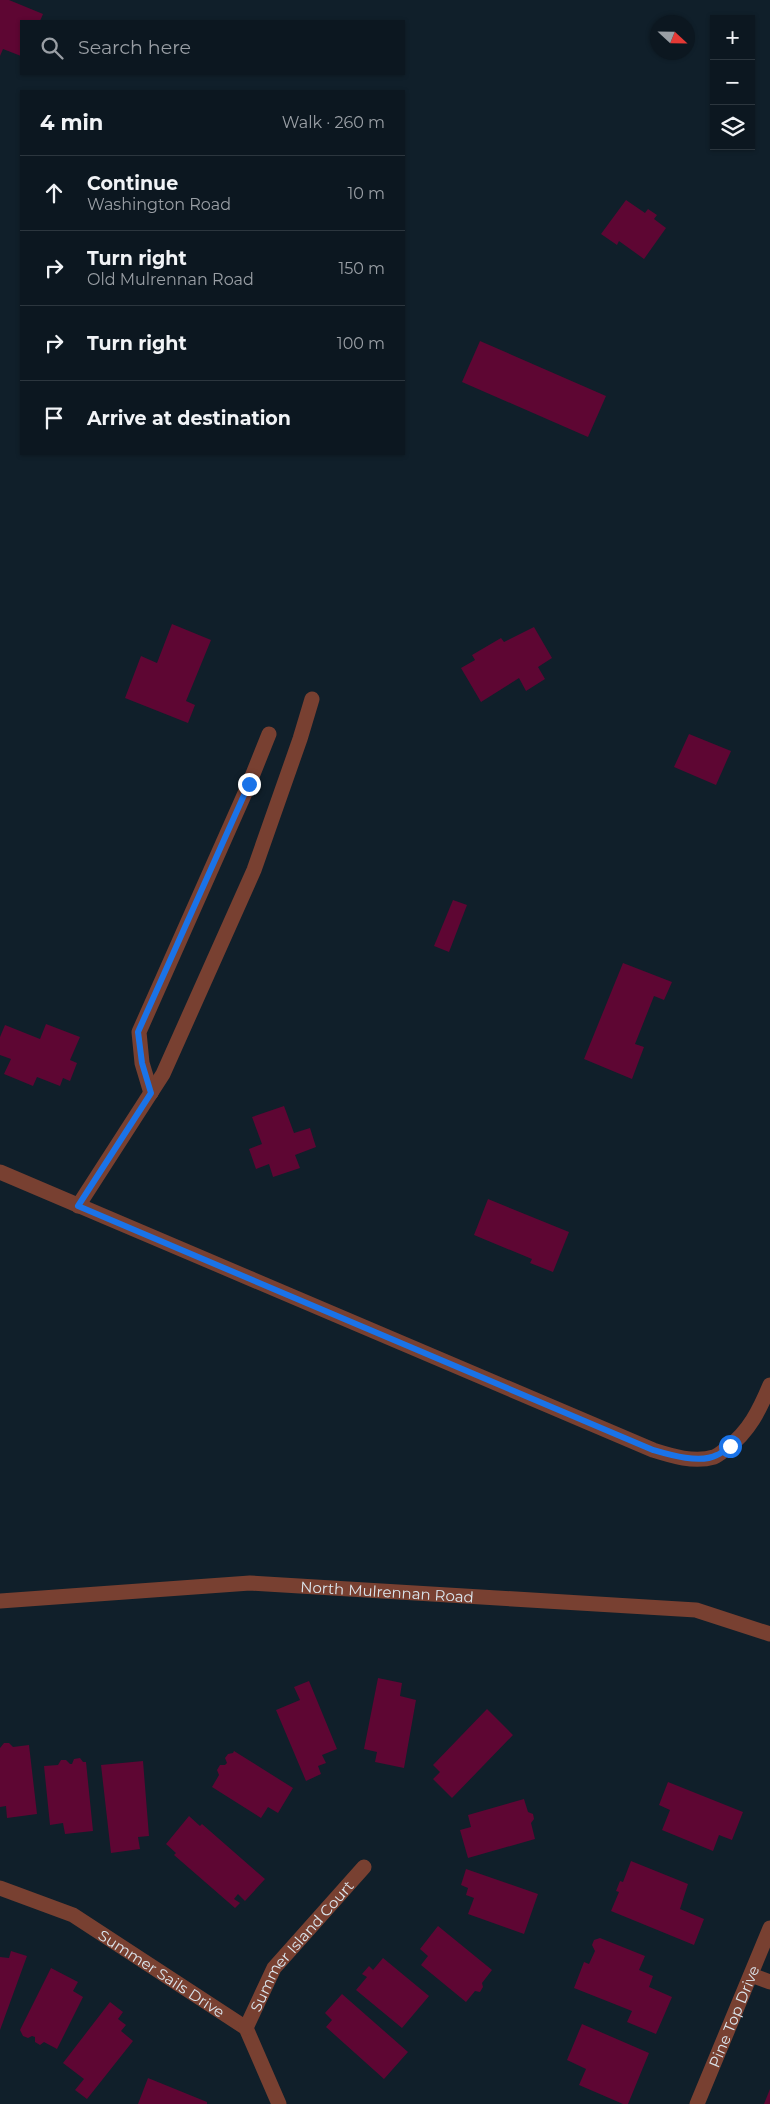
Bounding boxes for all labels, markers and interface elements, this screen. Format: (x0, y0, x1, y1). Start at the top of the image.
north arrow (650, 15, 695, 60)
map controls (710, 15, 755, 150)
button: + (710, 15, 755, 60)
search box (20, 20, 405, 75)
icon: search (38, 34, 66, 62)
text: Search here (78, 36, 191, 59)
button: − (710, 60, 755, 105)
button: layers (710, 105, 755, 150)
text: 4 min (40, 110, 103, 135)
text: Walk · 260 m (282, 113, 385, 132)
text: Continue (87, 172, 178, 195)
icon: ahead (40, 179, 68, 207)
text: 10 m (347, 184, 385, 203)
text: Washington Road (87, 195, 231, 214)
text: Turn right (87, 247, 187, 270)
icon: right (40, 254, 68, 282)
text: 150 m (338, 259, 385, 278)
text: Old Mulrennan Road (87, 270, 254, 289)
icon: right (40, 329, 68, 357)
text: Turn right (87, 332, 187, 355)
text: 100 m (337, 334, 385, 353)
icon: arrive (40, 404, 68, 432)
text: Arrive at destination (87, 407, 291, 430)
route end (238, 773, 261, 796)
route start (719, 1435, 742, 1458)
street label: North Mulrennan Road (300, 1577, 474, 1606)
street label: Summer Island Court (246, 1876, 357, 2015)
street label: Summer Sails Drive (95, 1925, 229, 2021)
street label: Pine Top Drive (704, 1962, 763, 2070)

